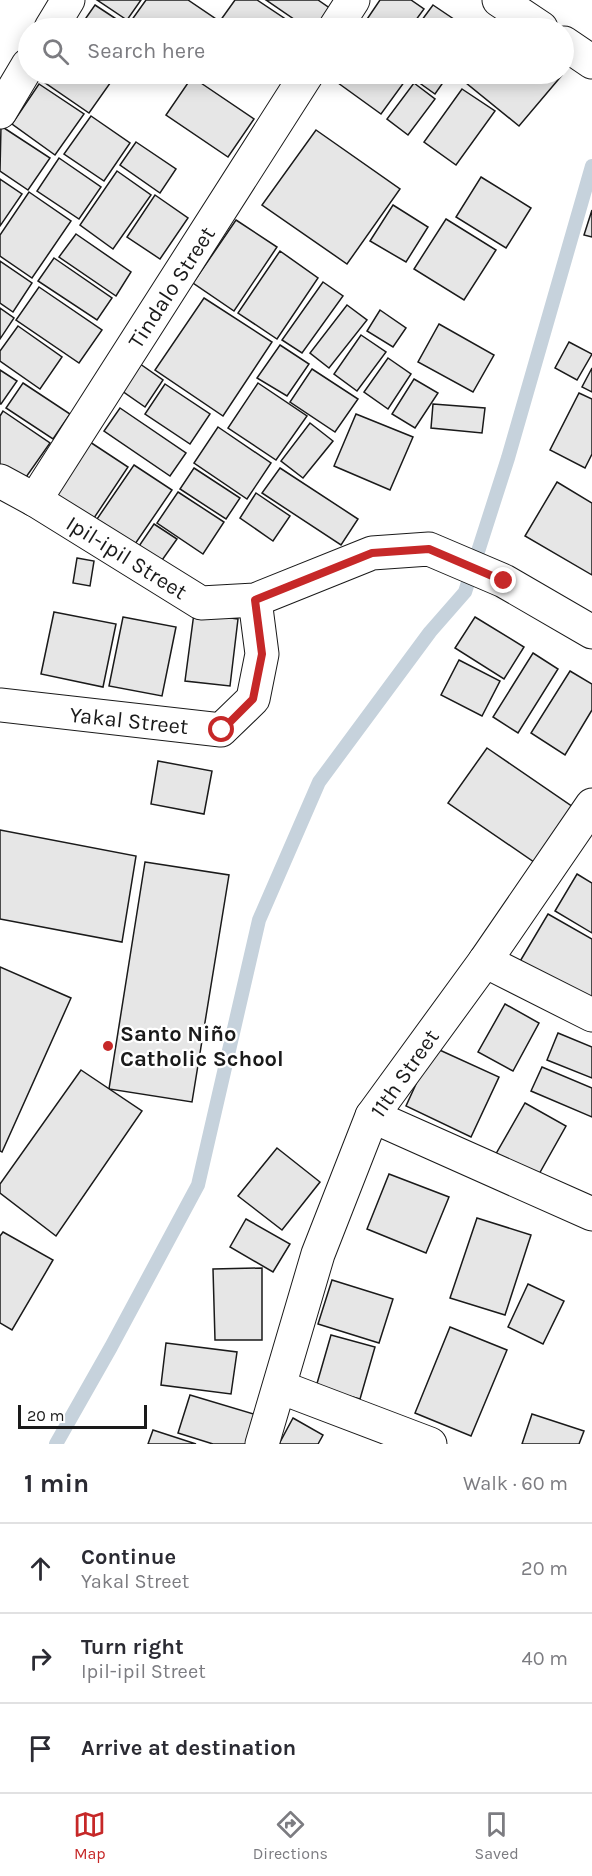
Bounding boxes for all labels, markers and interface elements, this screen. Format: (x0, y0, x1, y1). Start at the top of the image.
search box (18, 18, 574, 84)
icon: search (39, 35, 72, 68)
text: Search here (87, 38, 205, 64)
street label: Tindalo Street (123, 222, 221, 353)
street label: Ipil-ipil Street (61, 510, 192, 605)
route end (490, 567, 516, 593)
street label: Yakal Street (68, 702, 189, 740)
route start (208, 716, 234, 742)
place label: Santo Niño Catholic School (120, 1021, 284, 1072)
street label: 11th Street (365, 1024, 445, 1123)
marker: Santo Niño Catholic School (101, 1039, 115, 1053)
scale bar (18, 1402, 147, 1430)
text: 20 m (27, 1406, 65, 1425)
text: 1 min (24, 1468, 89, 1499)
text: Walk · 60 m (463, 1472, 568, 1495)
text: Continue (81, 1544, 176, 1570)
icon: ahead (24, 1552, 57, 1585)
text: 20 m (521, 1557, 568, 1580)
text: Yakal Street (81, 1570, 189, 1593)
text: Turn right (81, 1634, 184, 1660)
icon: right (24, 1642, 57, 1675)
text: 40 m (522, 1647, 568, 1670)
text: Ipil-ipil Street (81, 1660, 206, 1683)
icon: arrive (24, 1732, 57, 1765)
text: Arrive at destination (81, 1735, 296, 1761)
tab: Map (73, 1808, 106, 1863)
tab: Directions (253, 1808, 328, 1863)
tab: Saved (475, 1808, 519, 1863)

